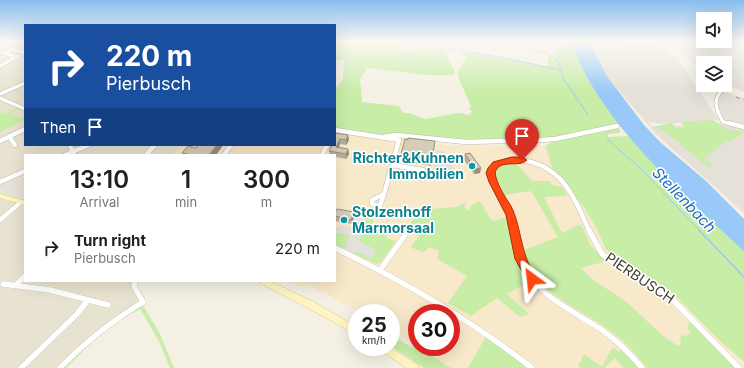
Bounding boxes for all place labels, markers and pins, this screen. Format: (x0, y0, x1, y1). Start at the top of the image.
pin (505, 119, 539, 160)
place label: Richter&Kuhnen Immobilien (353, 149, 464, 182)
marker: Richter&Kuhnen Immobilien (467, 161, 477, 171)
place label: Stolzenhoff Marmorsaal (352, 203, 434, 236)
marker: Stolzenhoff Marmorsaal (339, 215, 349, 225)

